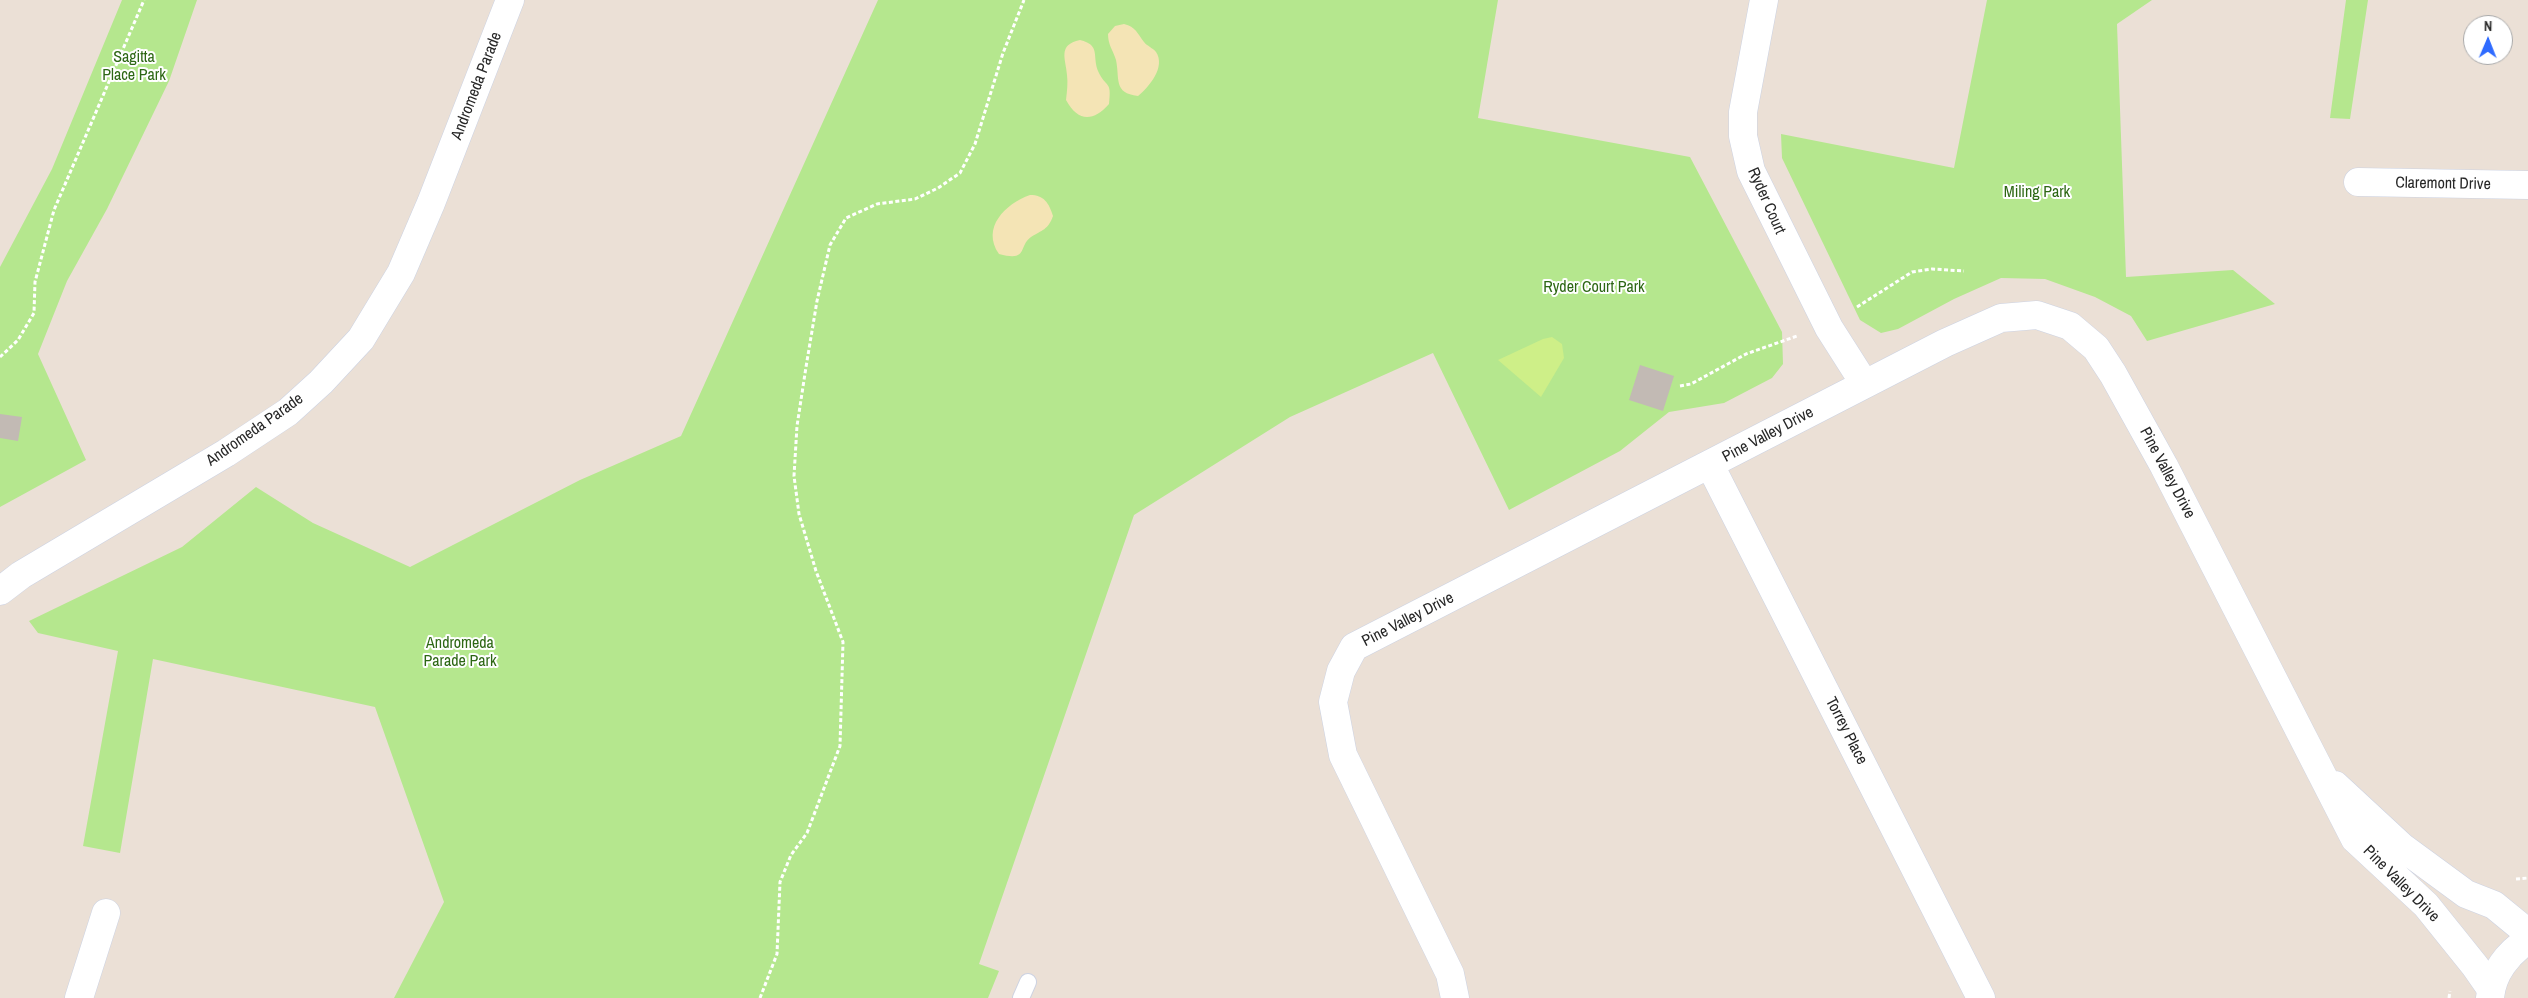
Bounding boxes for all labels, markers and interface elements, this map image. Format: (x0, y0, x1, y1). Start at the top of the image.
north arrow (2463, 15, 2513, 65)
text: N (2484, 17, 2493, 35)
street label: Andromeda Parade (448, 29, 506, 143)
park label: Sagitta Place Park (102, 48, 166, 86)
street label: Ryder Court (1743, 165, 1789, 237)
street label: Claremont Drive (2395, 174, 2491, 194)
park label: Miling Park (2004, 183, 2070, 203)
park label: Ryder Court Park (1543, 278, 1645, 298)
street label: Andromeda Parade (203, 390, 307, 470)
street label: Pine Valley Drive (1719, 403, 1817, 467)
street label: Pine Valley Drive (2135, 424, 2199, 522)
street label: Pine Valley Drive (1359, 589, 1457, 651)
park label: Andromeda Parade Park (424, 634, 496, 672)
street label: Torrey Place (1821, 694, 1871, 768)
street label: Pine Valley Drive (2359, 842, 2443, 926)

